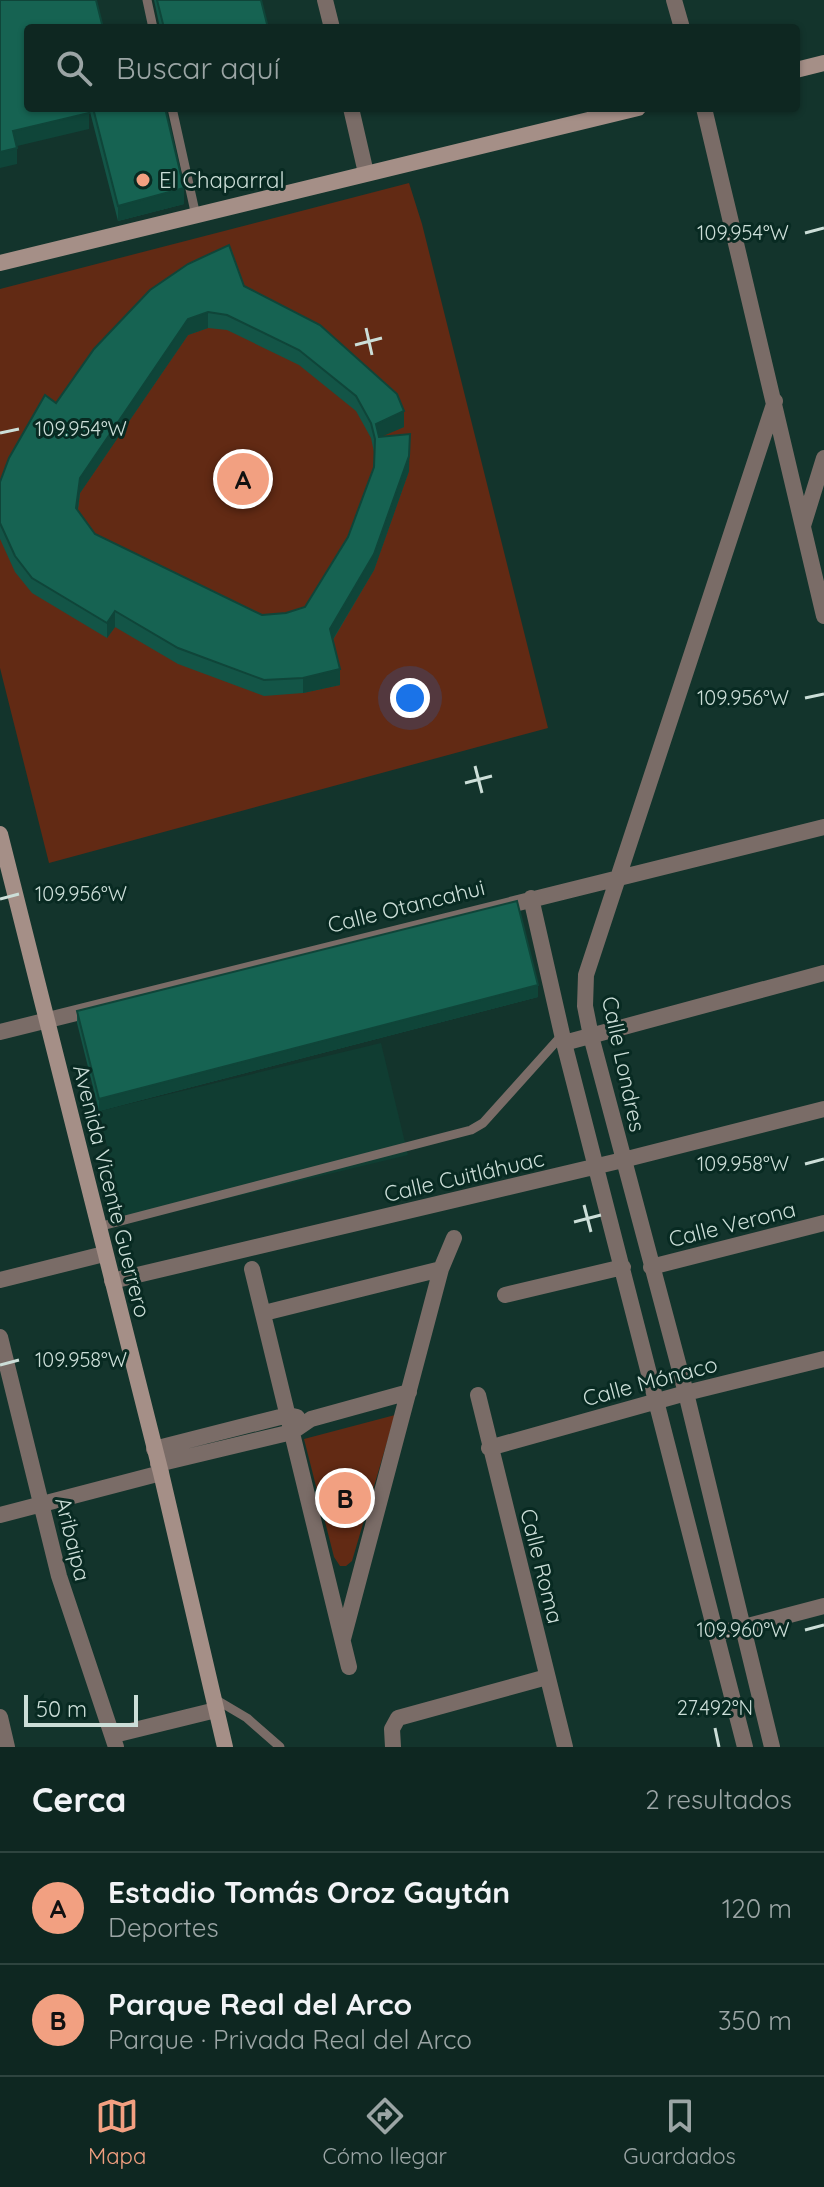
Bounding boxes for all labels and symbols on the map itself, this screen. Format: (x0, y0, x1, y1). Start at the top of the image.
place label: El Chaparral (159, 166, 285, 194)
marker: El Chaparral (134, 171, 152, 189)
text: 109.954°W (697, 220, 789, 245)
text: 109.954°W (35, 416, 127, 441)
pin: A (217, 449, 269, 509)
your location (390, 678, 430, 718)
text: 109.956°W (697, 685, 789, 710)
street label: Calle Otancahui (325, 873, 487, 939)
text: 109.956°W (35, 881, 127, 906)
street label: Calle Londres (596, 994, 652, 1134)
street label: Avenida Vicente Guerrero (67, 1062, 157, 1320)
street label: Calle Cuitláhuac (381, 1144, 547, 1208)
text: 109.958°W (697, 1151, 789, 1176)
street label: Calle Verona (666, 1195, 798, 1253)
text: 109.958°W (35, 1347, 127, 1372)
street label: Calle Mónaco (580, 1350, 720, 1412)
pin: B (319, 1468, 371, 1528)
street label: Aribaipa (49, 1494, 97, 1584)
street label: Calle Roma (514, 1506, 570, 1626)
text: 109.960°W (696, 1617, 790, 1642)
scale bar (24, 1691, 138, 1727)
text: 27.492°N (677, 1695, 753, 1720)

